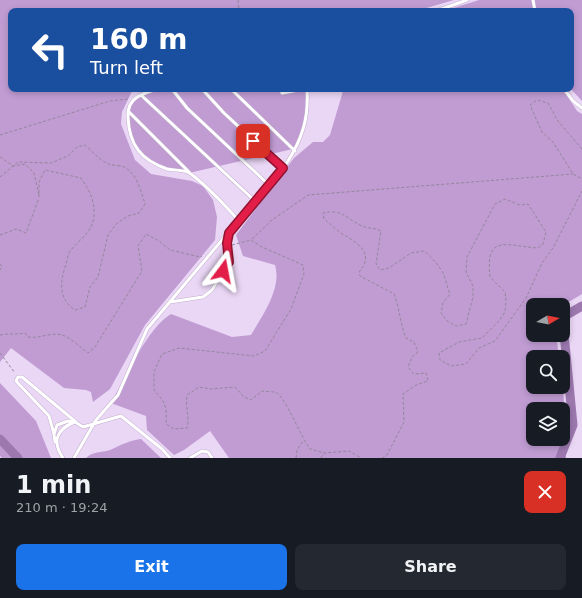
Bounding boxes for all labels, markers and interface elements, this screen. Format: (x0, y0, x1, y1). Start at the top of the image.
text: 160 m (90, 23, 187, 56)
icon: left (24, 24, 76, 76)
text: Turn left (90, 57, 163, 78)
pin (236, 124, 270, 158)
icon: arrive (242, 130, 264, 152)
position arrow (202, 250, 244, 292)
north arrow (526, 298, 570, 342)
map controls (526, 298, 570, 446)
button: search (526, 350, 570, 394)
button: layers (526, 402, 570, 446)
text: 1 min (16, 471, 91, 499)
button: close (524, 471, 566, 513)
text: 210 m · 19:24 (16, 500, 107, 515)
button: Exit (16, 544, 287, 590)
button: Share (295, 544, 566, 590)

